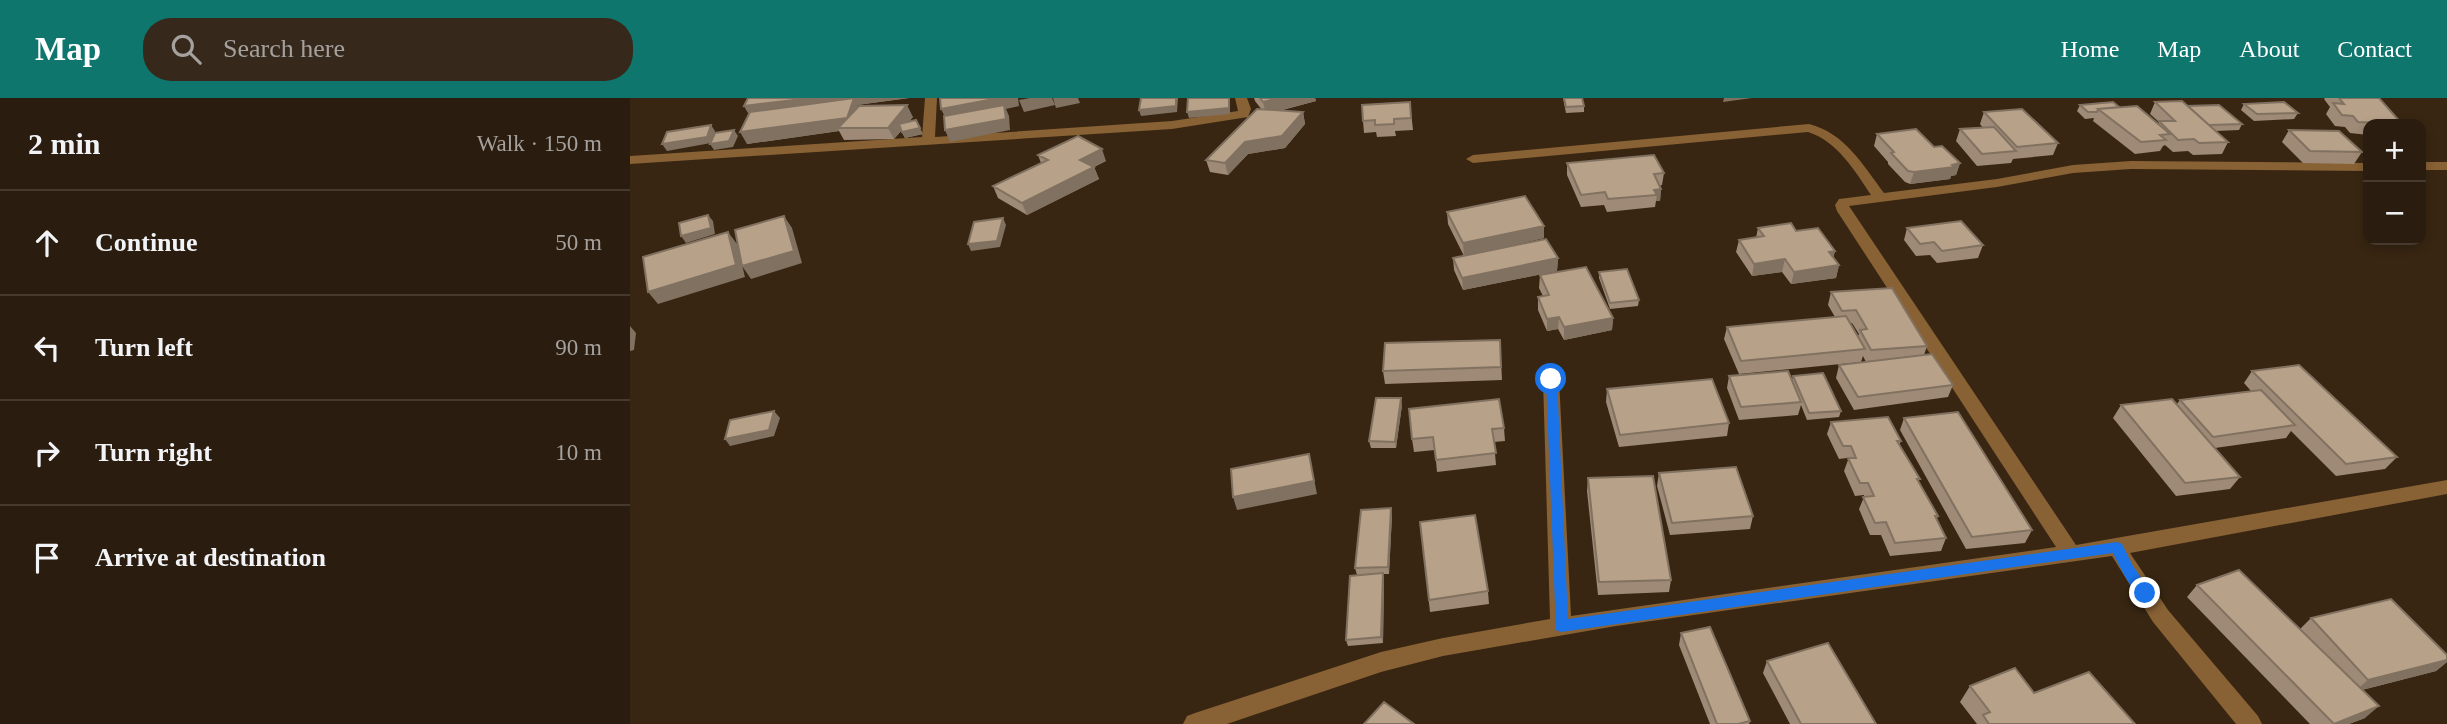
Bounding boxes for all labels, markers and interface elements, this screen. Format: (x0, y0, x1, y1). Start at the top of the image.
search box (143, 18, 633, 81)
icon: search (167, 30, 205, 68)
text: Map (35, 31, 101, 67)
text: Search here (223, 34, 345, 63)
text: Home (2061, 36, 2119, 62)
text: Map (2157, 36, 2201, 62)
text: About (2239, 36, 2299, 62)
text: Contact (2337, 36, 2412, 62)
map controls (2363, 119, 2426, 245)
button: + (2363, 119, 2426, 182)
text: 2 min (28, 127, 101, 160)
text: Walk · 150 m (477, 131, 602, 156)
button: − (2363, 182, 2426, 245)
icon: ahead (28, 224, 66, 262)
text: Continue (95, 228, 198, 257)
text: 50 m (555, 230, 602, 255)
icon: left (28, 329, 66, 367)
text: Turn left (95, 333, 193, 362)
text: 90 m (555, 335, 602, 360)
route start (1535, 363, 1566, 394)
icon: right (28, 434, 66, 472)
text: Turn right (95, 438, 212, 467)
text: 10 m (555, 440, 602, 465)
icon: arrive (28, 539, 66, 577)
text: Arrive at destination (95, 543, 326, 572)
route end (2129, 577, 2160, 608)

